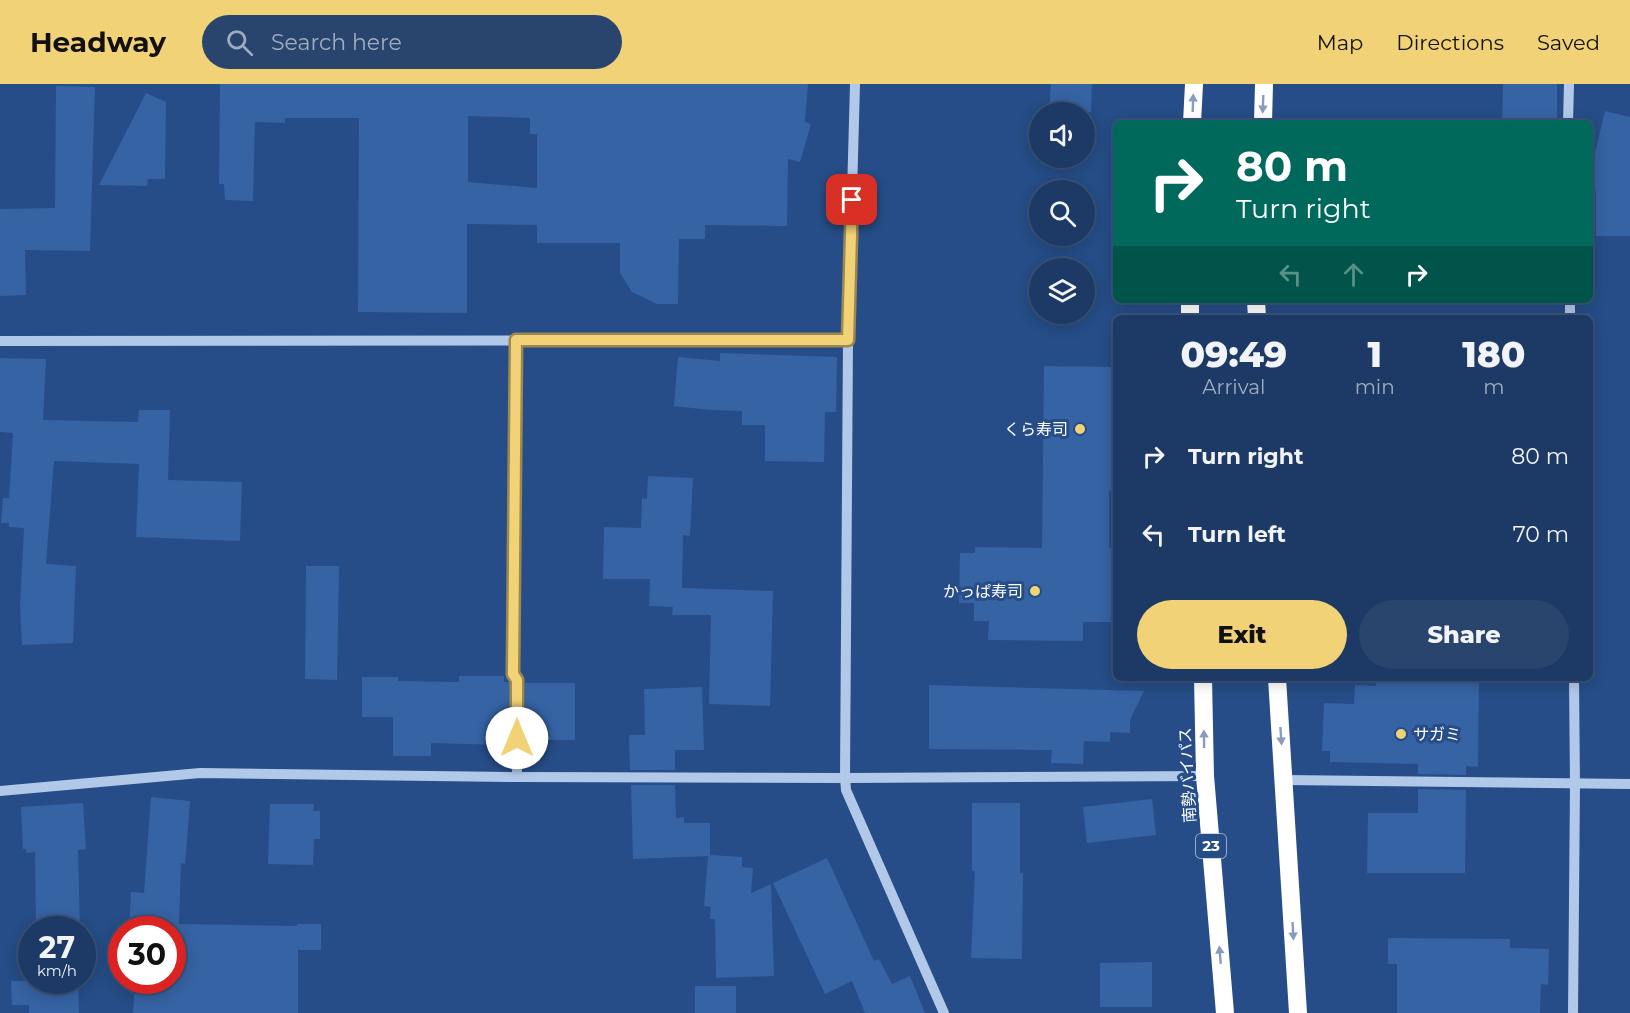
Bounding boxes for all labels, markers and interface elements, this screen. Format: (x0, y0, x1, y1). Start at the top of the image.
search box (202, 15, 622, 69)
text: Headway (30, 25, 166, 59)
icon: search (223, 26, 256, 59)
text: Search here (271, 29, 402, 56)
text: Map (1317, 30, 1363, 55)
text: Directions (1396, 30, 1504, 55)
text: Saved (1537, 30, 1600, 55)
one-way arrow (1188, 94, 1198, 113)
one-way arrow (1259, 94, 1268, 113)
map controls (1029, 102, 1095, 324)
button: sound (1029, 102, 1095, 168)
text: 80 m (1236, 140, 1348, 192)
icon: right (1137, 144, 1215, 222)
pin (826, 174, 877, 225)
button: search (1029, 180, 1095, 246)
icon: arrive (835, 183, 868, 216)
text: Turn right (1236, 192, 1371, 225)
button: layers (1029, 258, 1095, 324)
icon: left (1274, 258, 1307, 291)
icon: ahead (1337, 258, 1370, 291)
icon: right (1400, 258, 1433, 291)
text: 09:49 (1180, 332, 1287, 376)
text: 1 (1367, 332, 1382, 376)
text: 180 (1462, 332, 1526, 376)
text: Arrival (1202, 375, 1265, 399)
text: min (1355, 375, 1395, 399)
text: m (1483, 375, 1504, 399)
place label: くら寿司 (1004, 420, 1068, 439)
marker: くら寿司 (1073, 422, 1087, 436)
icon: right (1137, 440, 1170, 473)
text: Turn right (1188, 443, 1303, 470)
text: 80 m (1511, 443, 1569, 470)
icon: left (1137, 518, 1170, 551)
text: Turn left (1188, 521, 1286, 548)
text: 70 m (1513, 521, 1569, 548)
place label: かっぱ寿司 (943, 582, 1023, 601)
marker: かっぱ寿司 (1028, 584, 1042, 598)
button: Exit (1137, 600, 1347, 669)
button: Share (1359, 600, 1569, 669)
position arrow (485, 706, 549, 770)
place label: サガミ (1413, 725, 1461, 744)
street label: 南勢バイパス (1176, 727, 1199, 823)
one-way arrow (1277, 727, 1286, 746)
marker: サガミ (1394, 727, 1408, 741)
one-way arrow (1199, 730, 1209, 749)
road number: 23 (1196, 834, 1226, 858)
speed limit sign: 30 (108, 916, 186, 994)
one-way arrow (1289, 921, 1298, 940)
text: 27 (39, 929, 75, 966)
one-way arrow (1215, 945, 1225, 964)
text: km/h (37, 961, 77, 980)

